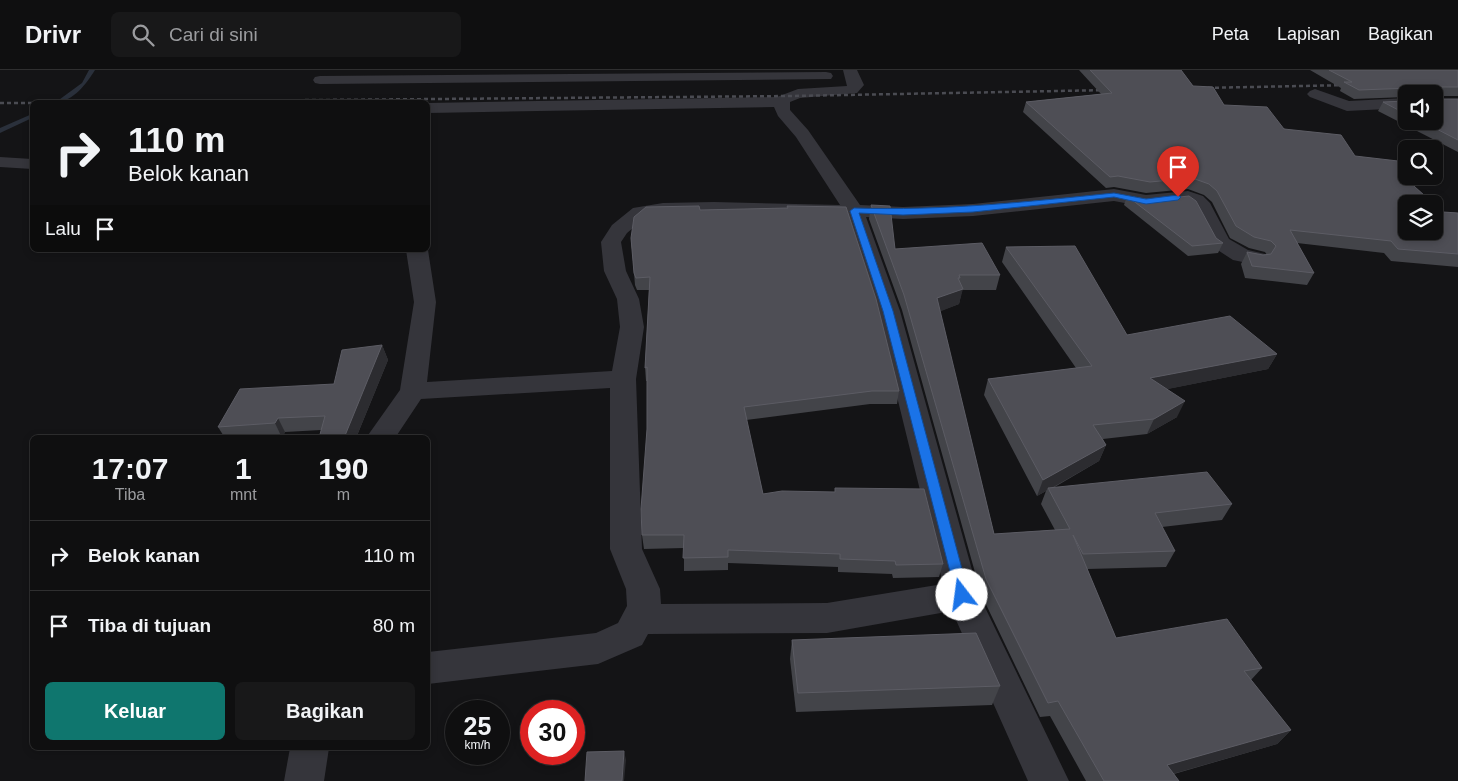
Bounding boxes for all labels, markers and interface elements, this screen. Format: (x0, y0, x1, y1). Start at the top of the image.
search box (111, 12, 461, 57)
text: Drivr (25, 21, 81, 48)
icon: search (129, 21, 157, 49)
text: Cari di sini (169, 24, 258, 45)
text: Peta (1212, 24, 1249, 44)
text: Lapisan (1277, 24, 1340, 44)
text: Bagikan (1368, 24, 1433, 44)
map controls (1398, 85, 1443, 240)
button: sound (1398, 85, 1443, 130)
icon: right (45, 120, 110, 185)
text: 110 m (128, 120, 225, 159)
button: search (1398, 140, 1443, 185)
pin (1157, 146, 1199, 197)
icon: arrive (1164, 153, 1192, 181)
text: Belok kanan (128, 161, 249, 186)
button: layers (1398, 195, 1443, 240)
icon: arrive (91, 215, 119, 243)
text: Lalu (45, 218, 81, 239)
text: 17:07 (92, 452, 168, 485)
text: 1 (235, 452, 252, 485)
text: 190 (318, 452, 368, 485)
text: Tiba (115, 486, 145, 503)
text: mnt (230, 486, 257, 503)
text: m (337, 486, 350, 503)
icon: right (45, 542, 73, 570)
text: Belok kanan (88, 545, 200, 566)
text: 110 m (364, 545, 415, 566)
position arrow (935, 568, 987, 620)
icon: arrive (45, 612, 73, 640)
text: Tiba di tujuan (88, 615, 211, 636)
text: 80 m (373, 615, 415, 636)
button: Keluar (45, 682, 225, 740)
button: Bagikan (235, 682, 415, 740)
speed limit sign: 30 (520, 700, 585, 765)
text: 25 (464, 712, 491, 740)
text: km/h (464, 738, 491, 752)

